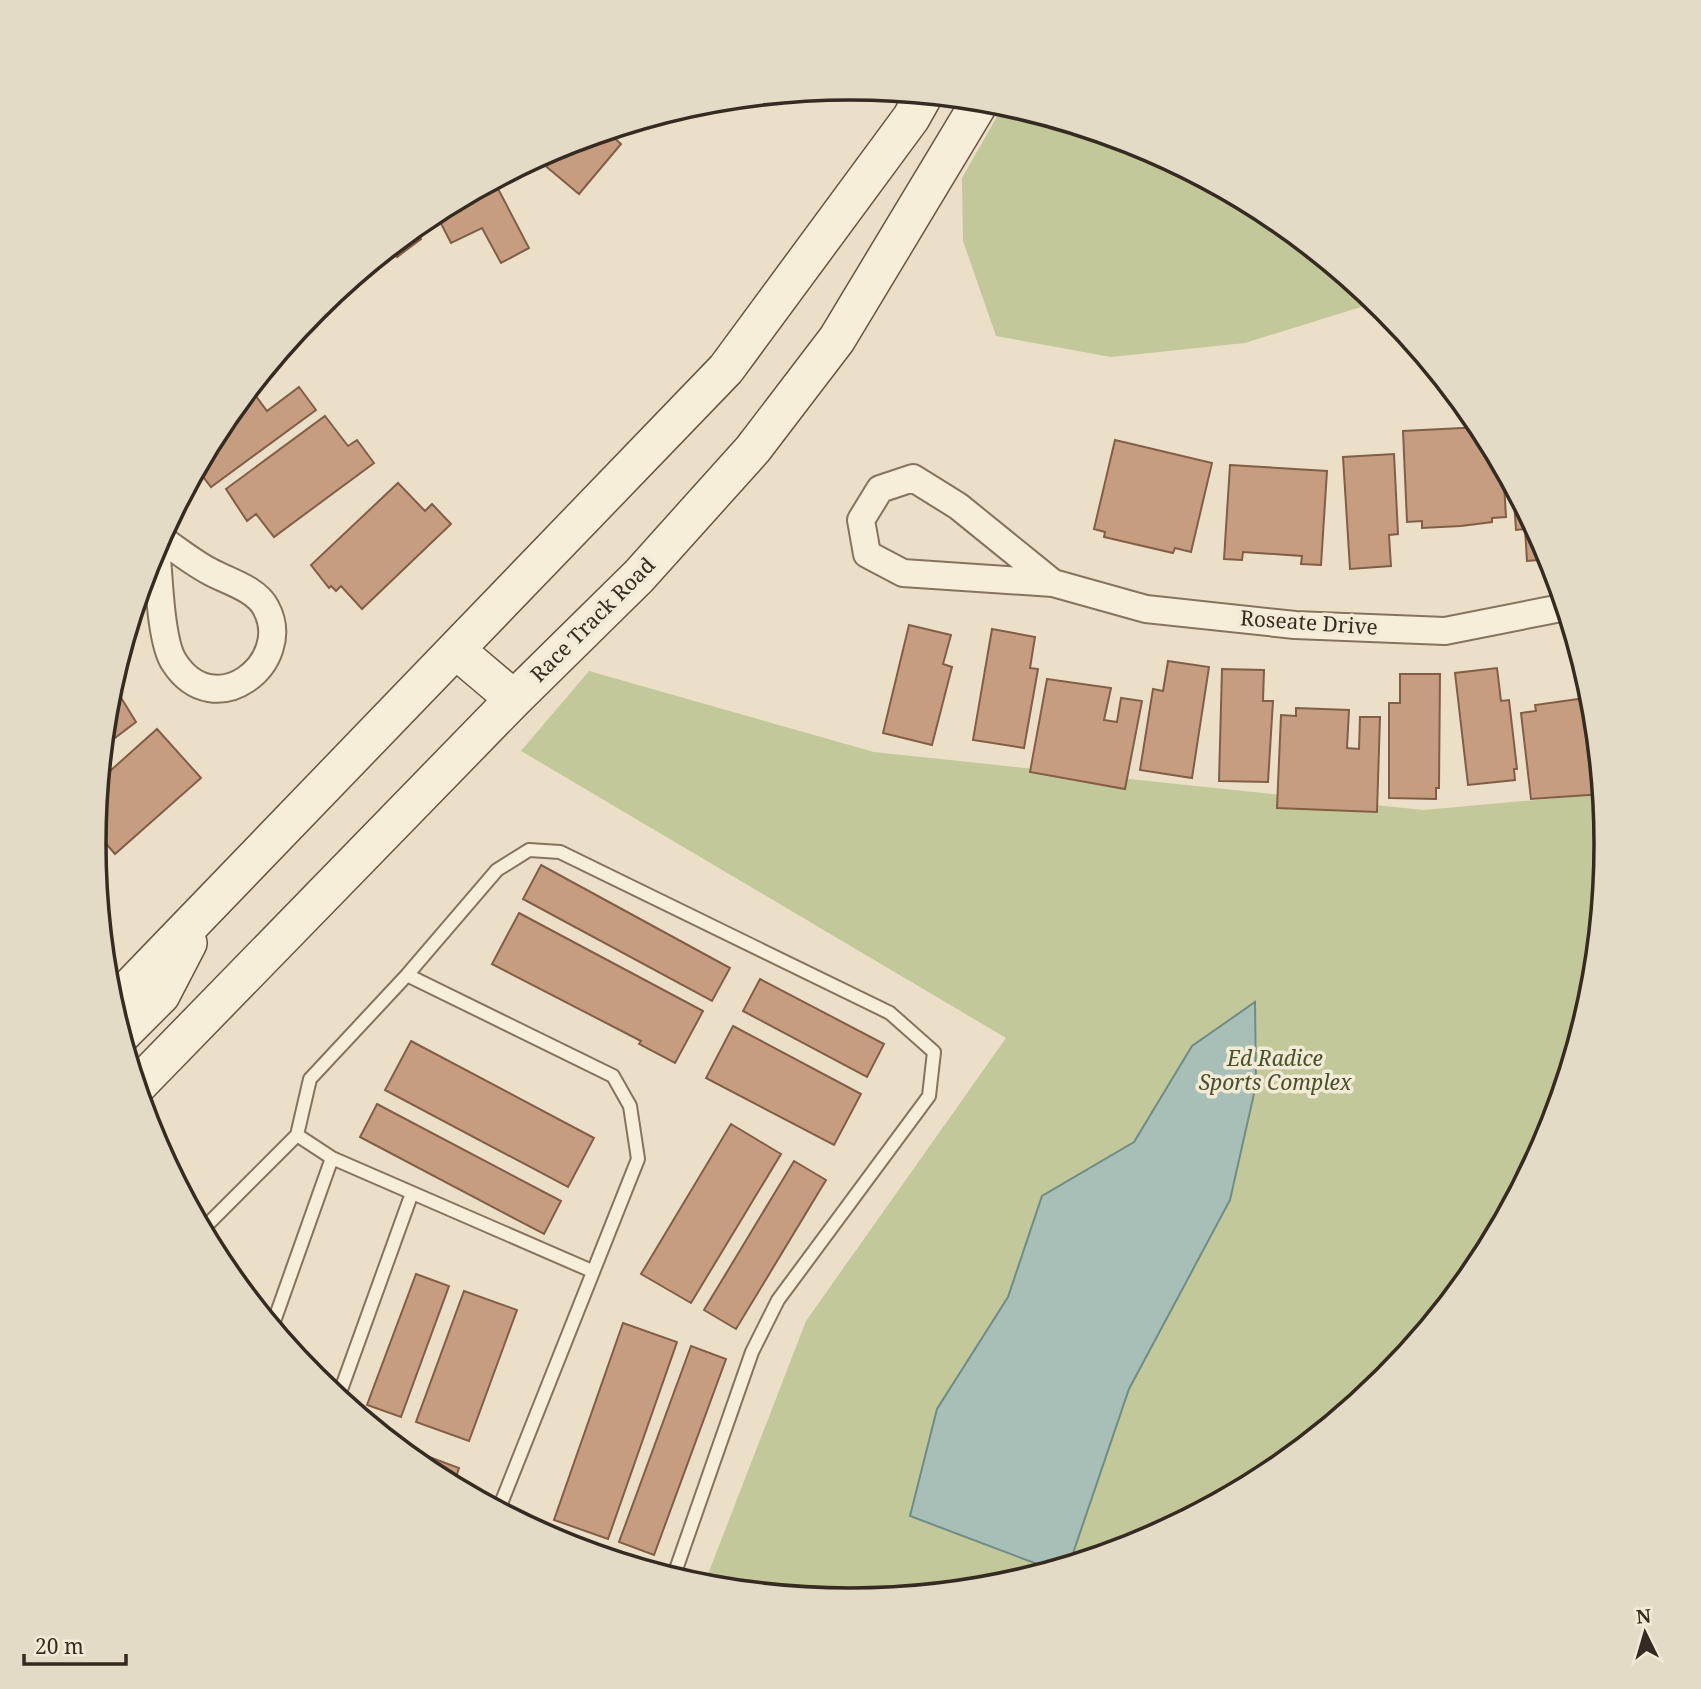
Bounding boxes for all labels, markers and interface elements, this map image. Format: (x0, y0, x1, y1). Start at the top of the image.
street label: Race Track Road (524, 551, 661, 688)
street label: Roseate Drive (1239, 603, 1379, 641)
park label: Ed Radice Sports Complex (1199, 1044, 1352, 1096)
north arrow (1610, 1598, 1680, 1668)
text: N (1635, 1602, 1652, 1630)
scale bar (24, 1622, 126, 1666)
text: 20 m (35, 1632, 84, 1660)

